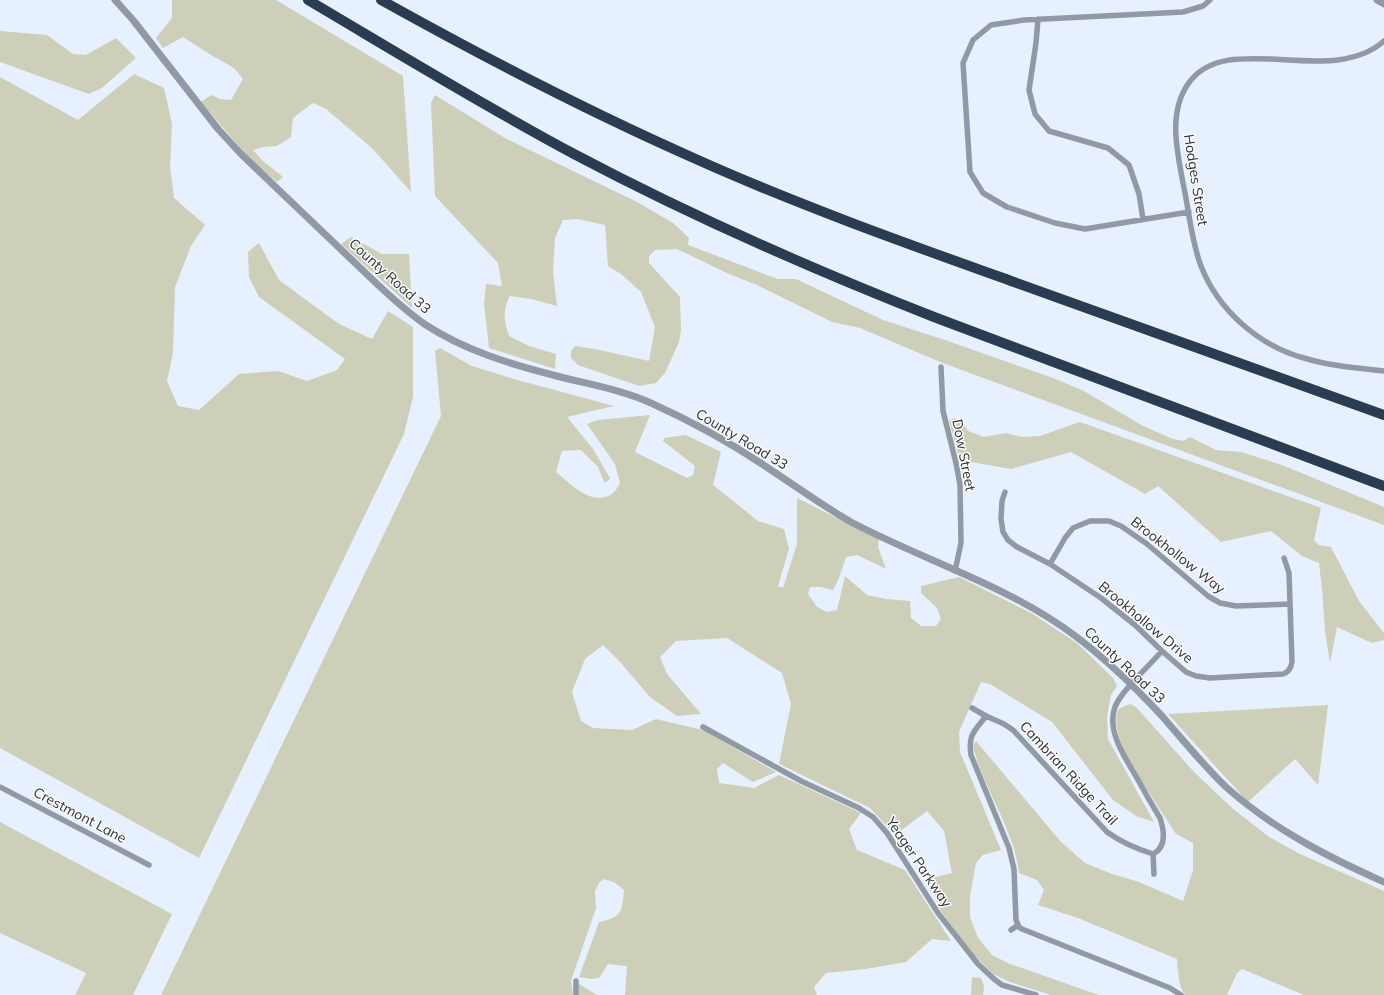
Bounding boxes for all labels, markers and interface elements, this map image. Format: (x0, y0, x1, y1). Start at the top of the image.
street label: Hodges Street (1180, 133, 1212, 227)
street label: County Road 33 (345, 234, 435, 318)
street label: County Road 33 (693, 404, 791, 474)
street label: Dow Street (948, 418, 980, 493)
street label: Brookhollow Way (1127, 513, 1229, 598)
street label: Brookhollow Drive (1095, 577, 1197, 667)
street label: County Road 33 (1081, 623, 1169, 707)
street label: Cambrian Ridge Trail (1016, 717, 1122, 829)
street label: Crestmont Lane (30, 783, 130, 847)
street label: Yeager Parkway (882, 813, 956, 911)

